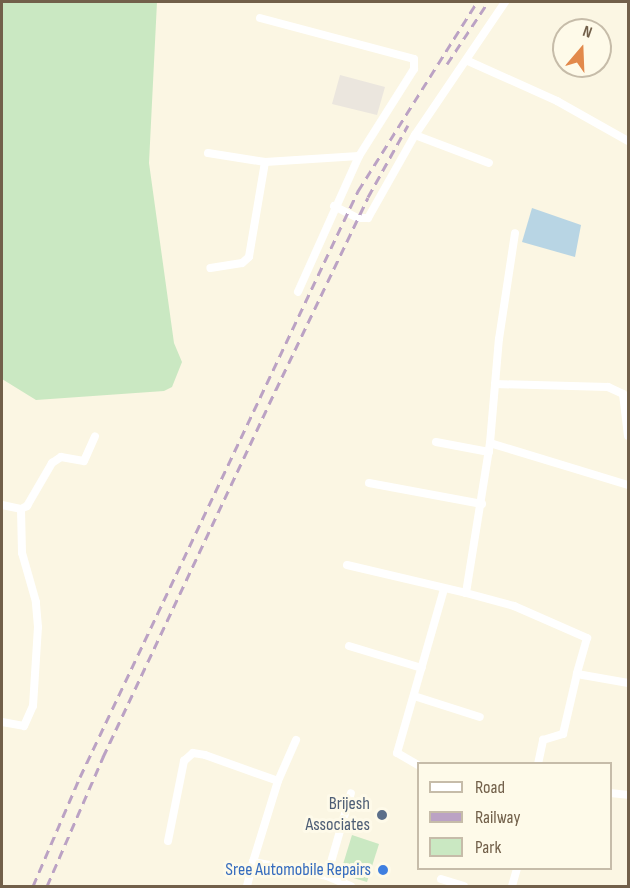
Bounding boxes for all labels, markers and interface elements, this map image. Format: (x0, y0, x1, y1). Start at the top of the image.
north arrow (552, 18, 612, 78)
text: N (580, 22, 594, 43)
legend (417, 762, 612, 870)
text: Road (475, 777, 505, 798)
place label: Brijesh Associates (306, 794, 370, 836)
text: Railway (475, 807, 520, 828)
marker: Brijesh Associates (375, 808, 389, 822)
text: Park (475, 837, 501, 858)
place label: Sree Automobile Repairs (225, 859, 371, 881)
marker: Sree Automobile Repairs (376, 863, 390, 877)

